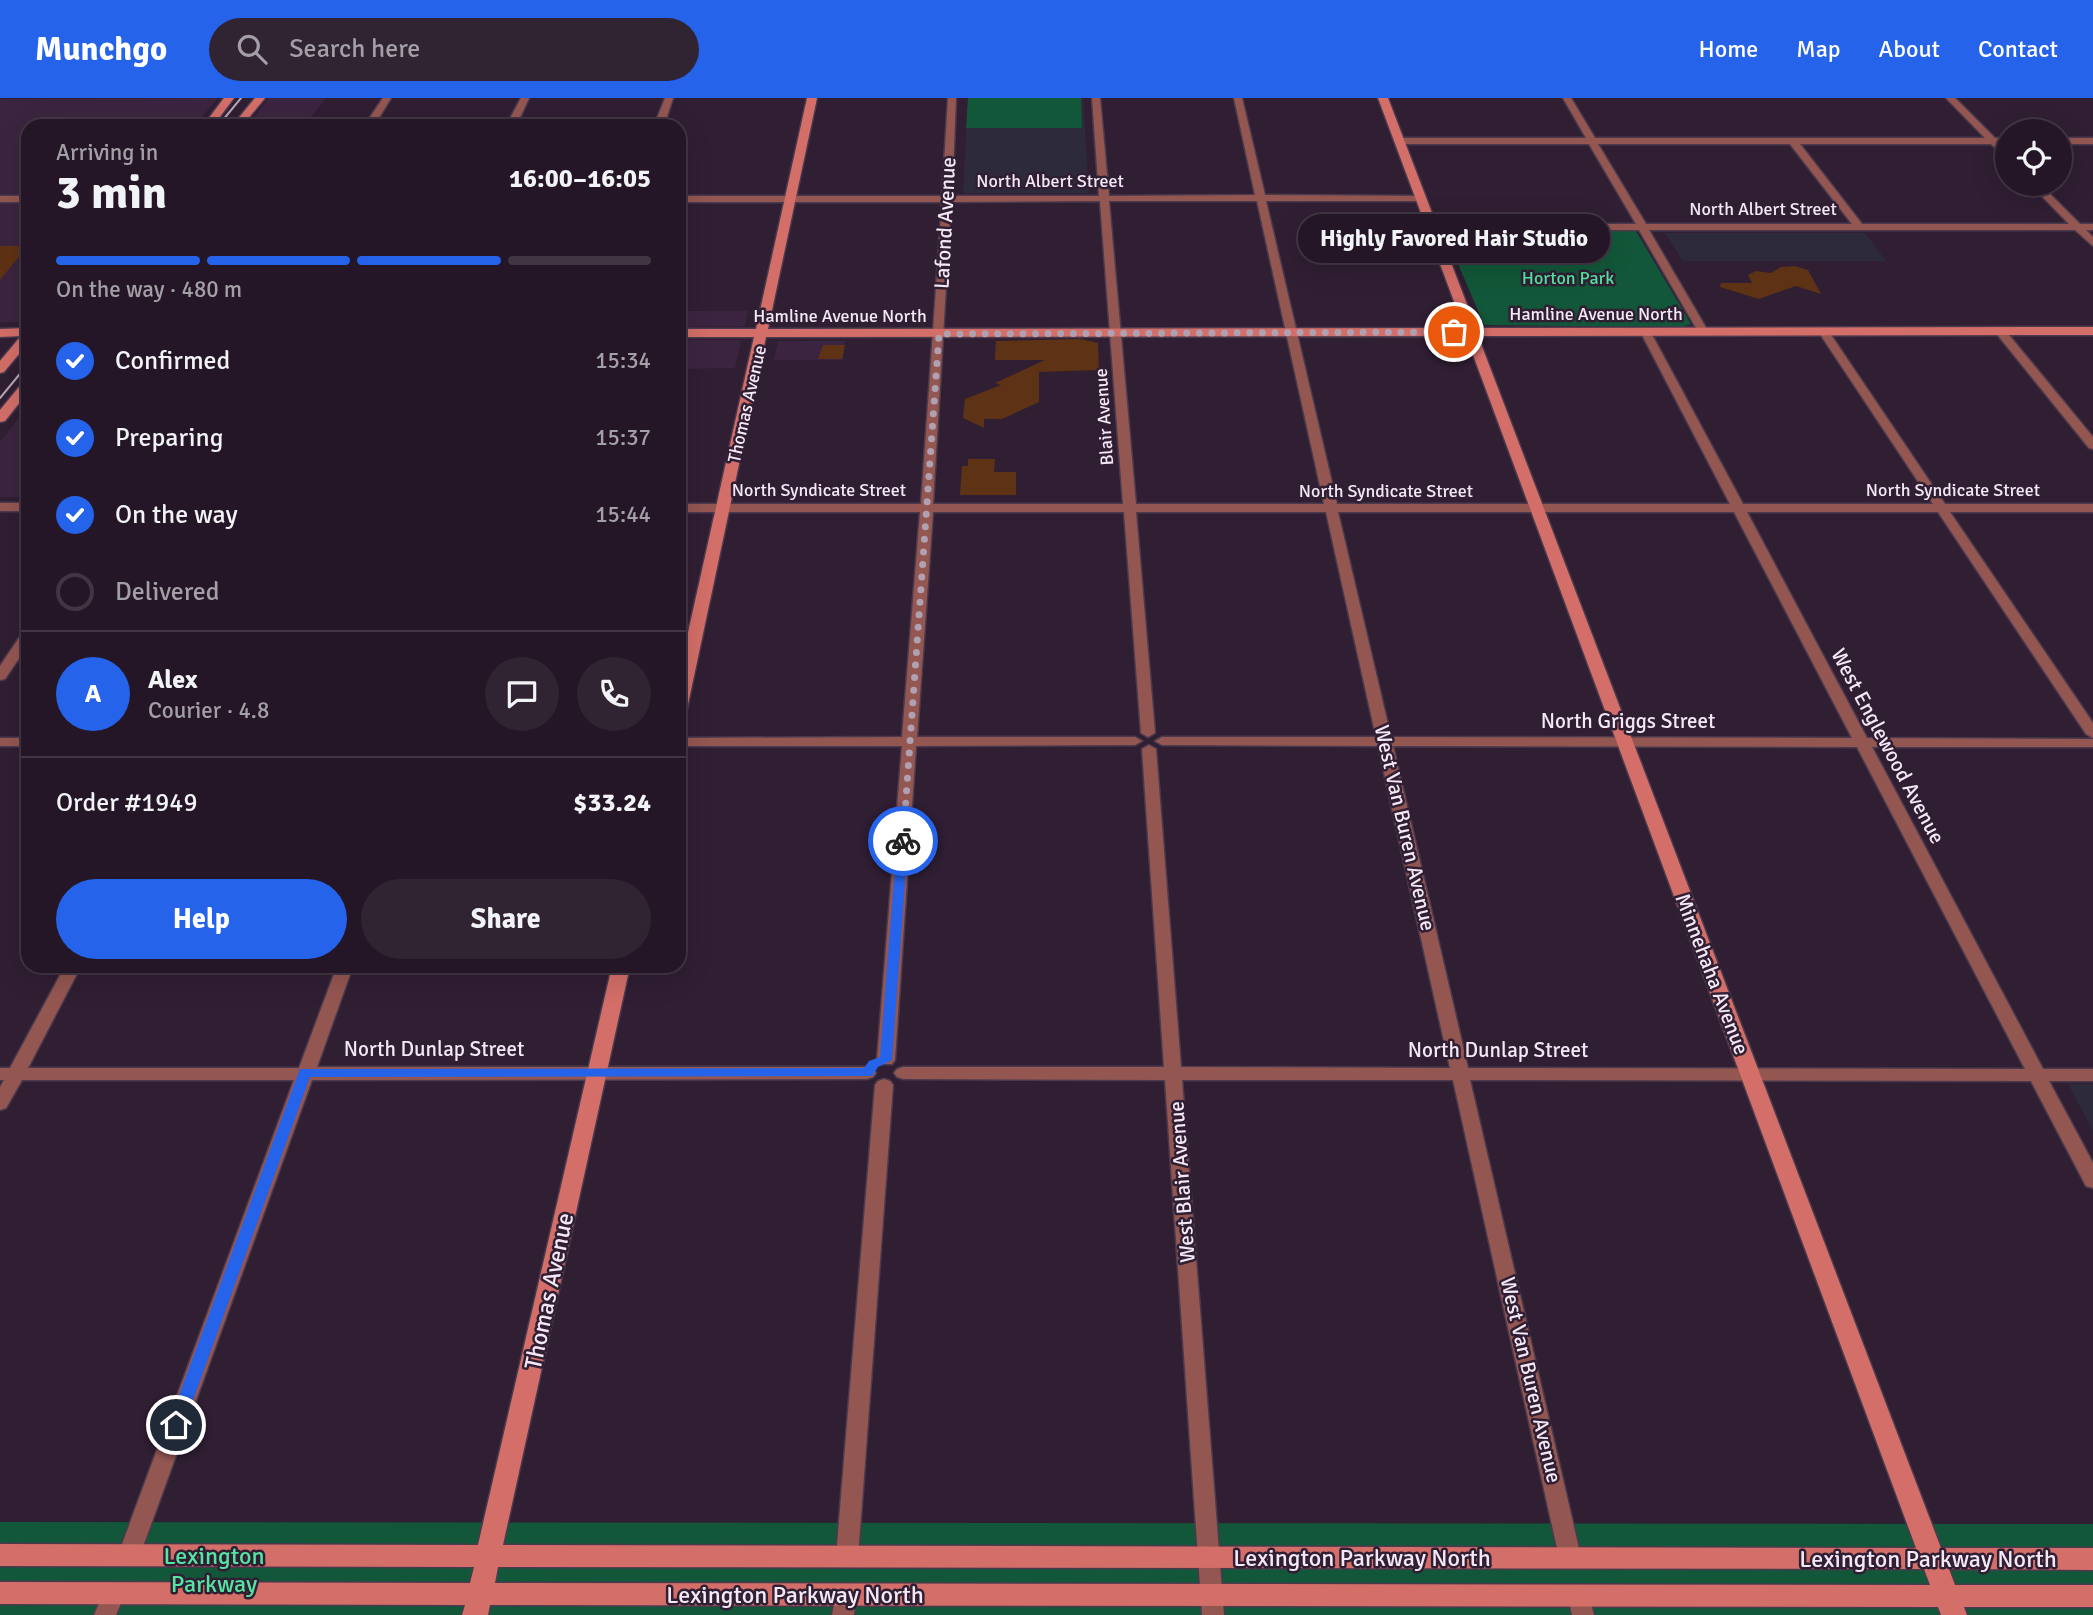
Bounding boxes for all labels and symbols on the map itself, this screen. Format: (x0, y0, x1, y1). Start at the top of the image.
street label: Lafond Avenue (929, 156, 961, 290)
street label: North Albert Street (976, 170, 1124, 192)
street label: North Albert Street (1689, 198, 1837, 220)
callout: Highly Favored Hair Studio (1298, 213, 1610, 262)
park label: Horton Park (1522, 267, 1614, 289)
pin (1424, 302, 1484, 362)
street label: Hamline Avenue North (1509, 303, 1683, 325)
street label: Hamline Avenue North (753, 305, 927, 327)
street label: Thomas Avenue (723, 343, 771, 465)
street label: Blair Avenue (1090, 368, 1118, 466)
street label: North Syndicate Street (732, 479, 906, 501)
street label: North Syndicate Street (1866, 479, 2040, 501)
street label: North Syndicate Street (1299, 480, 1473, 502)
street label: West Englewood Avenue (1825, 644, 1951, 848)
street label: North Griggs Street (1541, 708, 1715, 734)
street label: West Van Buren Avenue (1369, 723, 1441, 933)
courier (868, 806, 938, 876)
street label: Minnehaha Avenue (1669, 890, 1755, 1058)
street label: North Dunlap Street (344, 1036, 524, 1062)
street label: North Dunlap Street (1408, 1037, 1588, 1063)
street label: West Blair Avenue (1163, 1100, 1201, 1264)
street label: Thomas Avenue (518, 1210, 580, 1372)
street label: West Van Buren Avenue (1495, 1275, 1567, 1485)
pin (146, 1395, 206, 1455)
park label: Lexington Parkway (163, 1541, 265, 1599)
street label: Lexington Parkway North (1233, 1543, 1491, 1573)
street label: Lexington Parkway North (1799, 1544, 2057, 1574)
street label: Lexington Parkway North (666, 1580, 924, 1610)

